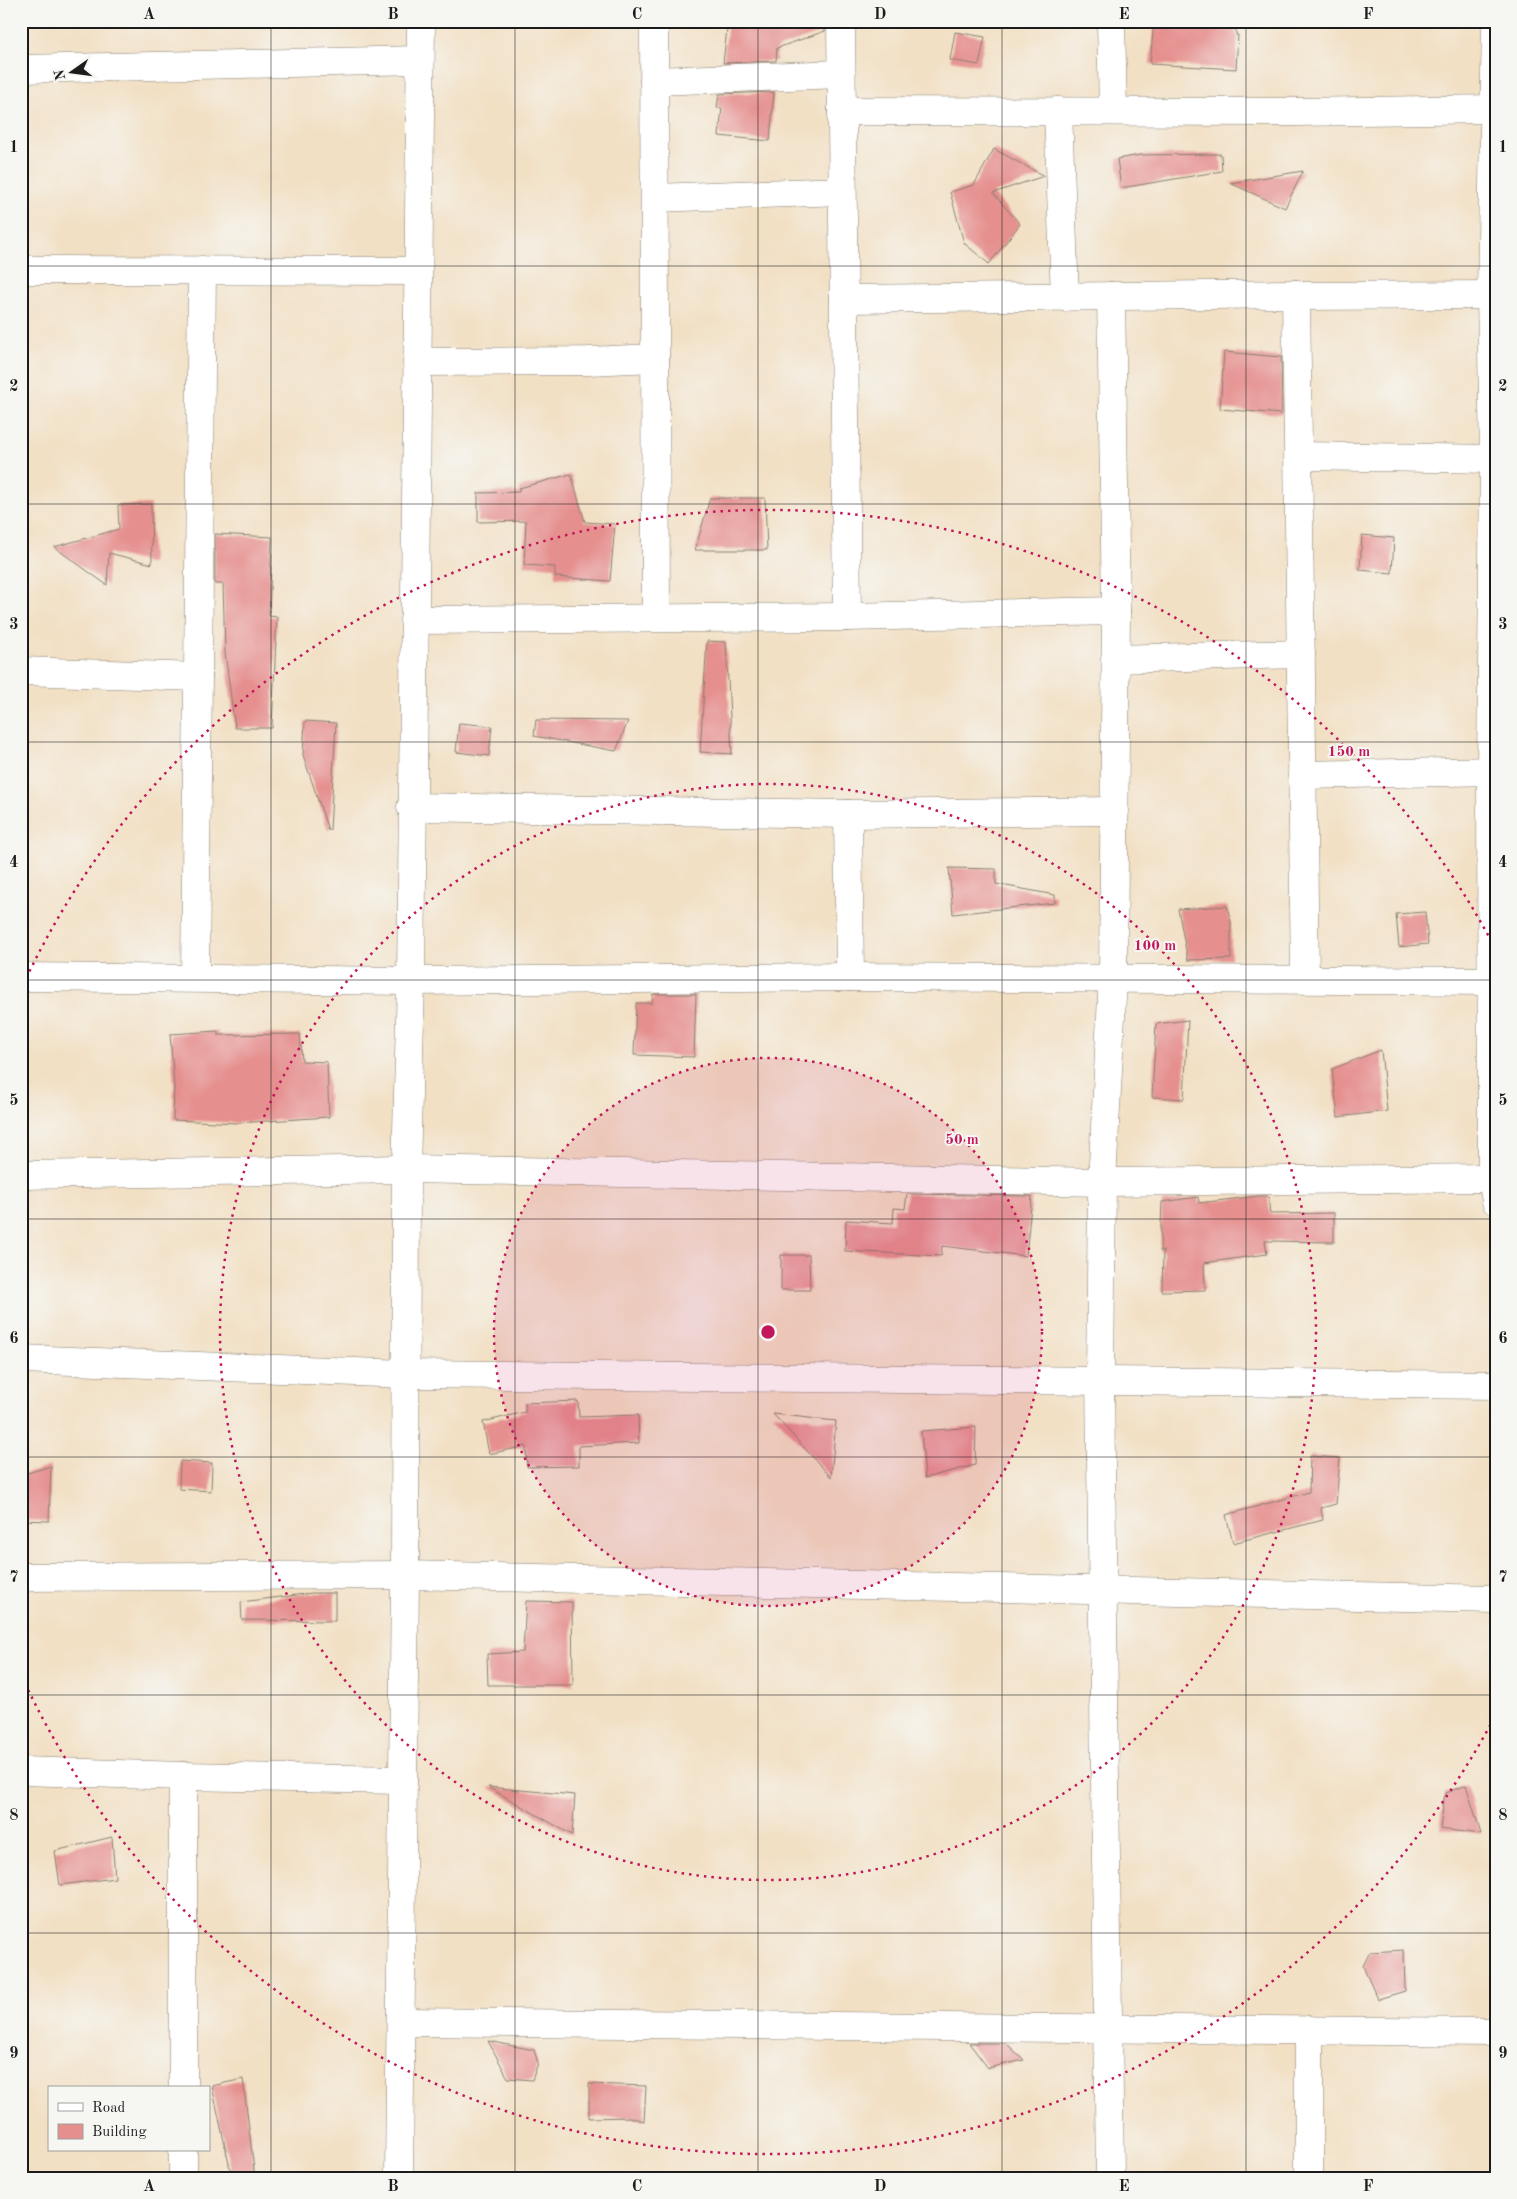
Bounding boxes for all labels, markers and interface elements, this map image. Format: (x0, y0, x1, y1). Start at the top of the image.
text: A (143, 7, 155, 23)
text: B (387, 7, 399, 23)
text: C (632, 7, 642, 23)
text: D (874, 7, 886, 23)
text: E (1118, 7, 1130, 23)
text: F (1363, 7, 1374, 23)
north arrow (48, 48, 98, 98)
text: N (52, 68, 68, 82)
text: 1 (9, 140, 19, 156)
text: 1 (1498, 140, 1508, 156)
text: 2 (9, 379, 19, 395)
text: 2 (1498, 379, 1508, 395)
text: 3 (9, 617, 19, 633)
text: 3 (1498, 617, 1508, 633)
text: 150 m (1328, 745, 1370, 760)
text: 4 (9, 855, 19, 871)
text: 4 (1498, 855, 1508, 871)
text: 100 m (1134, 939, 1176, 954)
text: 5 (9, 1093, 19, 1109)
text: 5 (1498, 1093, 1508, 1109)
text: 50 m (945, 1133, 979, 1148)
centre of rings (759, 1323, 777, 1341)
text: 6 (9, 1331, 19, 1347)
text: 6 (1498, 1331, 1508, 1347)
text: 7 (9, 1570, 19, 1586)
text: 7 (1498, 1570, 1508, 1586)
text: 8 (9, 1808, 19, 1824)
text: 8 (1498, 1808, 1508, 1824)
text: 9 (9, 2046, 19, 2062)
text: 9 (1498, 2046, 1508, 2062)
legend (48, 2086, 210, 2152)
text: Road (92, 2101, 126, 2116)
text: Building (92, 2125, 147, 2140)
text: A (143, 2179, 155, 2195)
text: B (387, 2179, 399, 2195)
text: C (632, 2179, 642, 2195)
text: D (874, 2179, 886, 2195)
text: E (1118, 2179, 1130, 2195)
text: F (1363, 2179, 1374, 2195)

